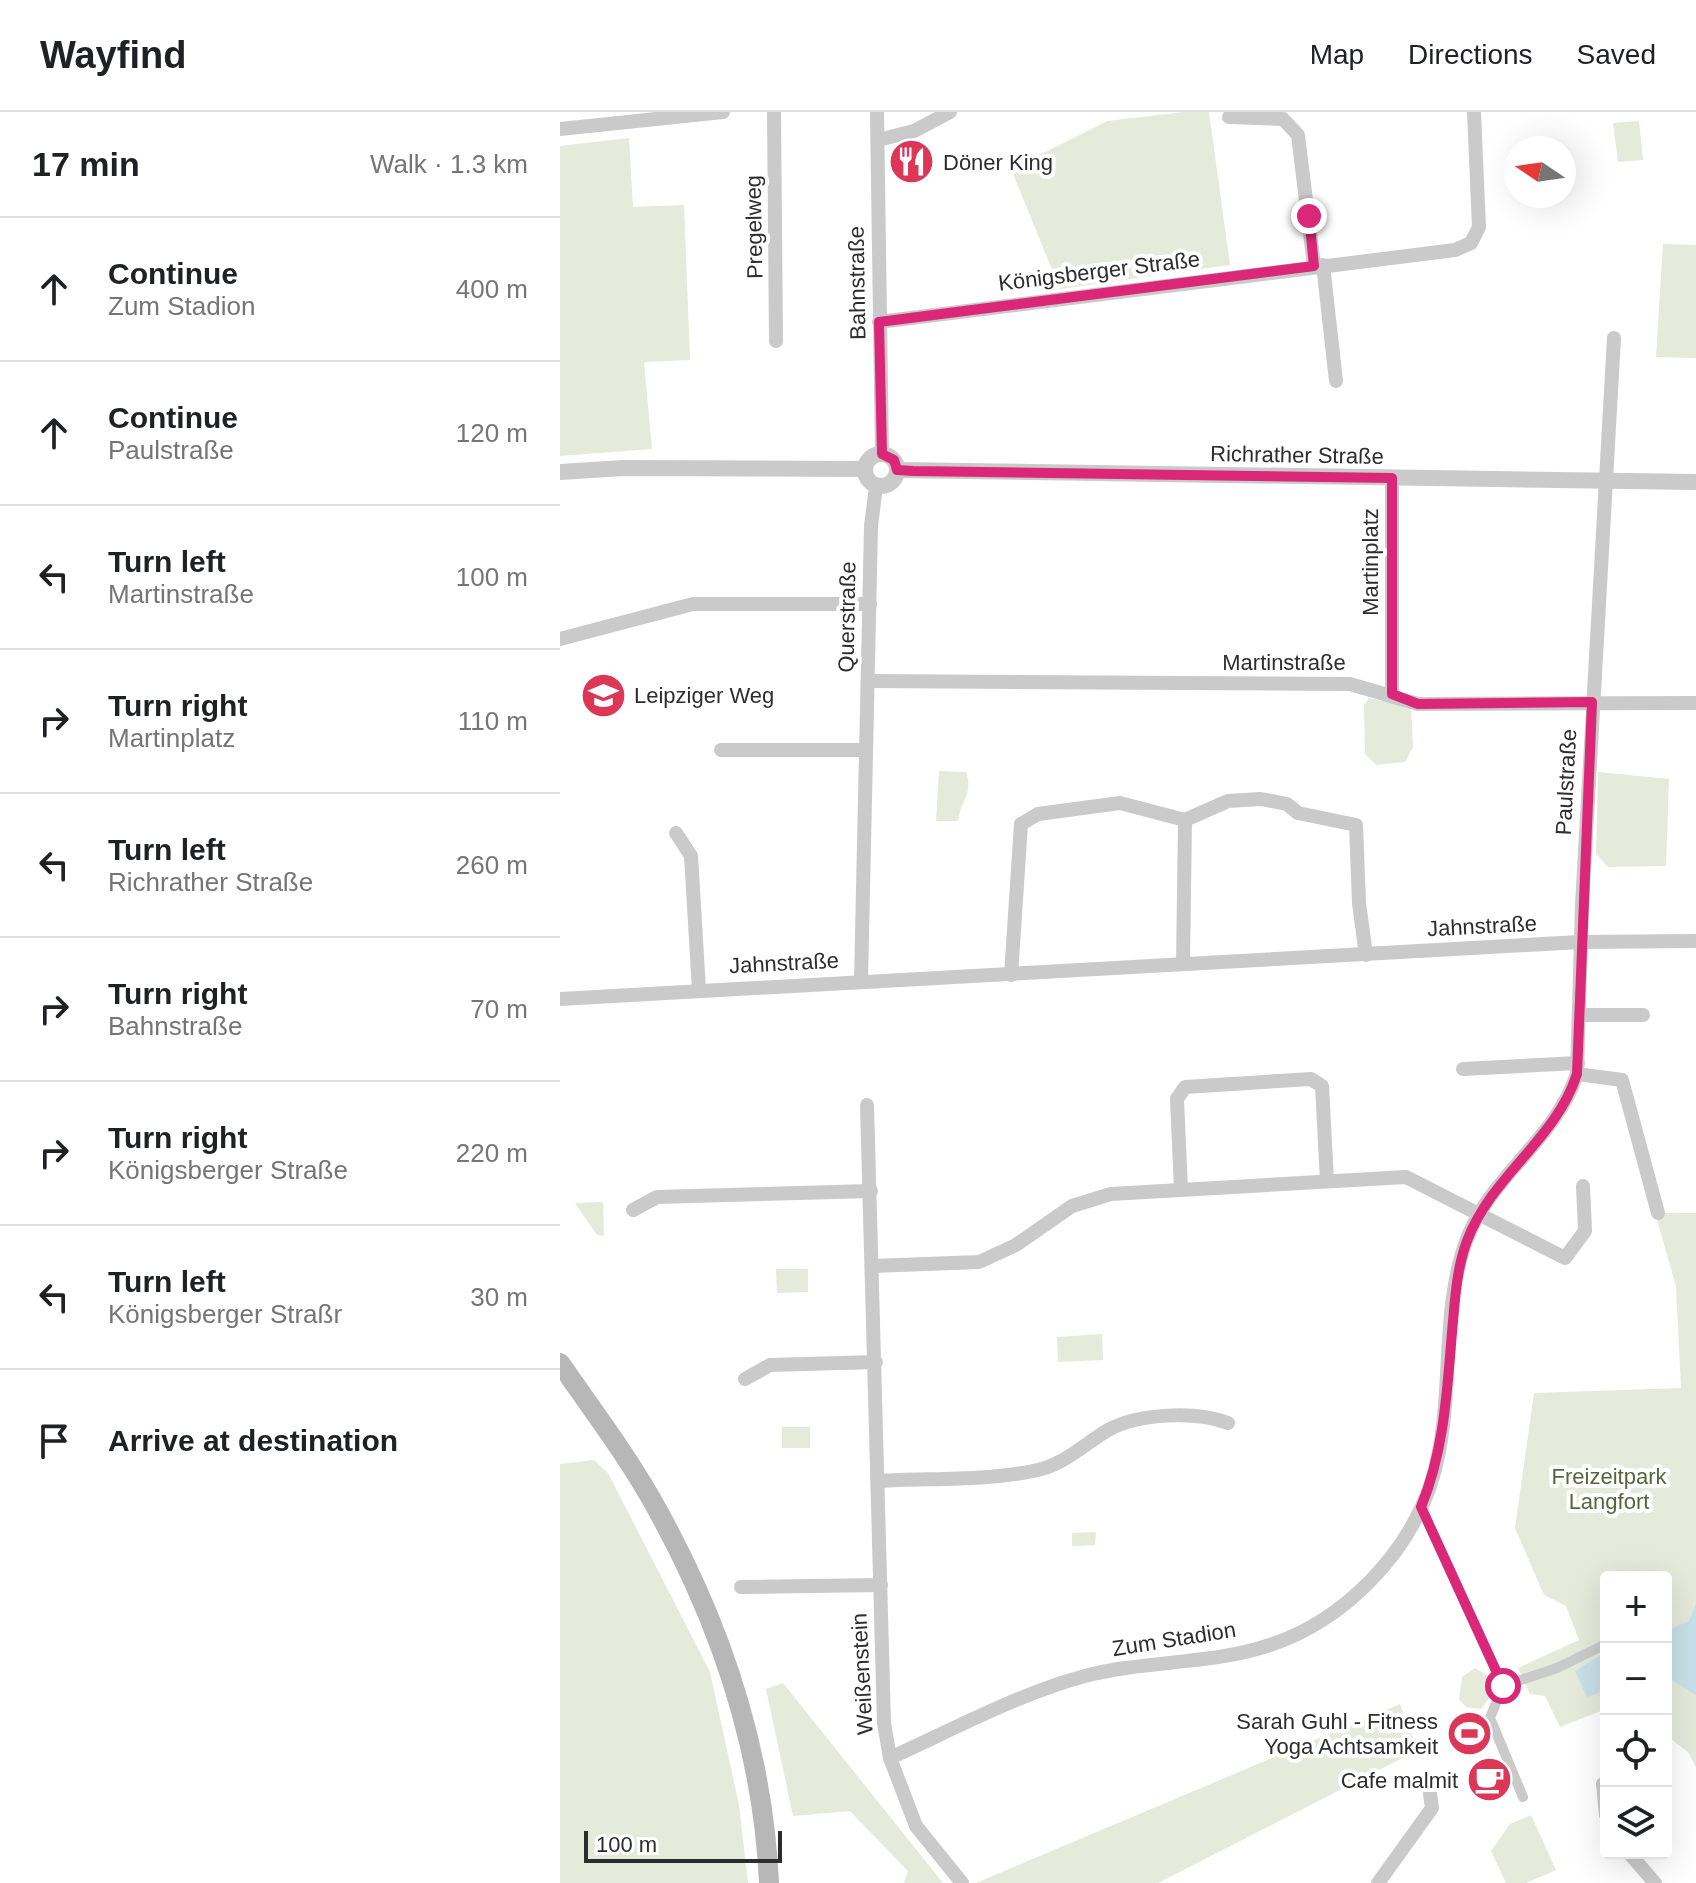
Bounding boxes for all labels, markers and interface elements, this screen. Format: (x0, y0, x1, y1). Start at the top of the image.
text: Wayfind (40, 34, 186, 76)
text: Map (1310, 39, 1364, 70)
text: Directions (1408, 39, 1533, 70)
text: Saved (1577, 39, 1656, 70)
north arrow (1504, 136, 1576, 208)
restaurant icon: Döner King (888, 138, 936, 186)
text: 17 min (32, 145, 140, 183)
text: Walk · 1.3 km (370, 149, 528, 179)
place label: Döner King (943, 150, 1053, 175)
street label: Pregelweg (741, 175, 767, 279)
route end (1291, 198, 1327, 234)
street label: Bahnstraße (844, 226, 870, 340)
street label: Königsberger Straße (997, 246, 1201, 296)
text: Continue (108, 257, 238, 290)
icon: ahead (32, 267, 76, 311)
text: 400 m (456, 274, 528, 304)
text: Zum Stadion (108, 291, 255, 321)
text: Continue (108, 401, 238, 434)
icon: ahead (32, 411, 76, 455)
text: 120 m (456, 418, 528, 448)
text: Paulstraße (108, 435, 234, 465)
street label: Richrather Straße (1210, 441, 1384, 469)
street label: Martinplatz (1358, 508, 1383, 616)
text: Turn left (108, 545, 226, 578)
icon: left (32, 555, 76, 599)
street label: Querstraße (834, 561, 860, 673)
text: 100 m (456, 562, 528, 592)
text: Martinstraße (108, 579, 254, 609)
street label: Martinstraße (1222, 650, 1346, 675)
school or university icon: Leipziger Weg (579, 671, 627, 719)
place label: Leipziger Weg (634, 683, 774, 708)
text: Turn right (108, 689, 247, 722)
icon: right (32, 699, 76, 743)
text: 110 m (458, 706, 528, 736)
text: Martinplatz (108, 723, 235, 753)
street label: Paulstraße (1551, 728, 1581, 836)
text: Turn left (108, 833, 226, 866)
icon: left (32, 843, 76, 887)
text: 260 m (456, 850, 528, 880)
text: Richrather Straße (108, 867, 313, 897)
street label: Jahnstraße (1426, 911, 1538, 941)
street label: Jahnstraße (728, 948, 840, 978)
text: Turn right (108, 977, 247, 1010)
icon: right (32, 987, 76, 1031)
text: 70 m (470, 994, 528, 1024)
text: Bahnstraße (108, 1011, 242, 1041)
text: Turn right (108, 1121, 247, 1154)
icon: right (32, 1131, 76, 1175)
text: 220 m (456, 1138, 528, 1168)
text: Königsberger Straße (108, 1155, 348, 1185)
text: Turn left (108, 1265, 226, 1298)
icon: left (32, 1275, 76, 1319)
text: 30 m (470, 1282, 528, 1312)
text: Königsberger Straßr (108, 1299, 342, 1329)
icon: arrive (32, 1419, 76, 1463)
text: Arrive at destination (108, 1424, 398, 1457)
park label: Freizeitpark Langfort (1552, 1464, 1667, 1514)
map controls (1600, 1571, 1672, 1859)
button: + (1600, 1571, 1672, 1643)
street label: Weißenstein (846, 1612, 878, 1736)
street label: Zum Stadion (1110, 1617, 1238, 1661)
button: − (1600, 1643, 1672, 1715)
route start (1485, 1668, 1521, 1704)
place label: Sarah Guhl - Fitness Yoga Achtsamkeit (1236, 1709, 1438, 1759)
sports icon: Sarah Guhl - Fitness Yoga Achtsamkeit (1445, 1710, 1493, 1758)
button: locate (1600, 1715, 1672, 1787)
cafe icon: Cafe malmit (1465, 1756, 1513, 1804)
place label: Cafe malmit (1341, 1768, 1458, 1793)
button: layers (1600, 1787, 1672, 1859)
scale bar (584, 1827, 782, 1863)
text: 100 m (596, 1832, 657, 1857)

